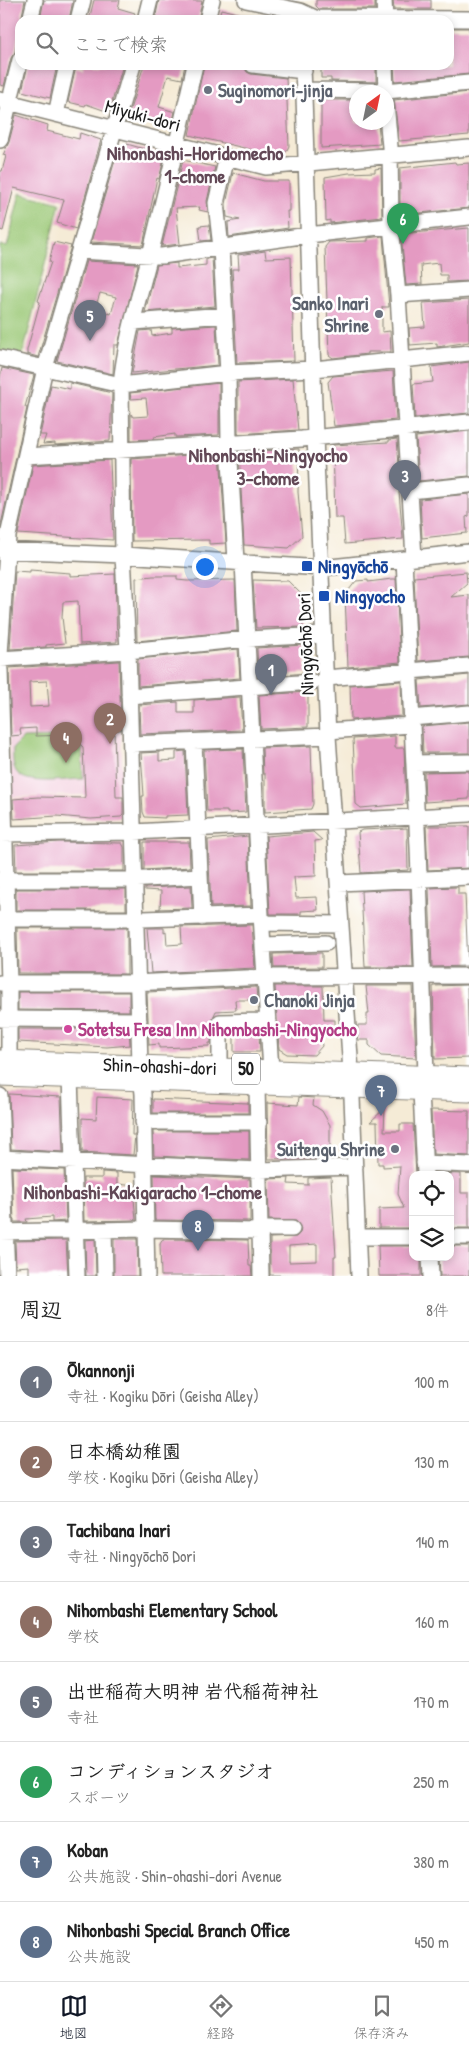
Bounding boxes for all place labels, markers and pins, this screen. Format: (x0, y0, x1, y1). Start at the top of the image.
place label: Suginomori-jinja (218, 77, 333, 104)
marker: Suginomori-jinja (202, 84, 214, 96)
pin: 6 (387, 203, 419, 244)
place label: Sanko Inari Shrine (292, 290, 369, 338)
pin: 5 (74, 300, 106, 341)
marker: Sanko Inari Shrine (373, 308, 385, 320)
pin: 3 (389, 460, 421, 501)
place label: Ningyōchō (318, 553, 388, 580)
marker: Ningyōchō (300, 559, 314, 573)
place label: Ningyocho (335, 583, 405, 610)
marker: Ningyocho (317, 589, 331, 603)
pin: 1 (255, 654, 287, 695)
pin: 2 (94, 703, 126, 744)
pin: 4 (50, 722, 82, 763)
place label: Chanoki Jinja (264, 987, 355, 1013)
marker: Chanoki Jinja (248, 994, 260, 1006)
place label: Sotetsu Fresa Inn Nihombashi-Ningyocho (78, 1016, 357, 1043)
marker: Sotetsu Fresa Inn Nihombashi-Ningyocho (62, 1023, 74, 1035)
pin: 7 (365, 1075, 397, 1116)
place label: Suitengu Shrine (277, 1136, 385, 1163)
marker: Suitengu Shrine (389, 1143, 401, 1155)
pin: 8 (182, 1210, 214, 1251)

